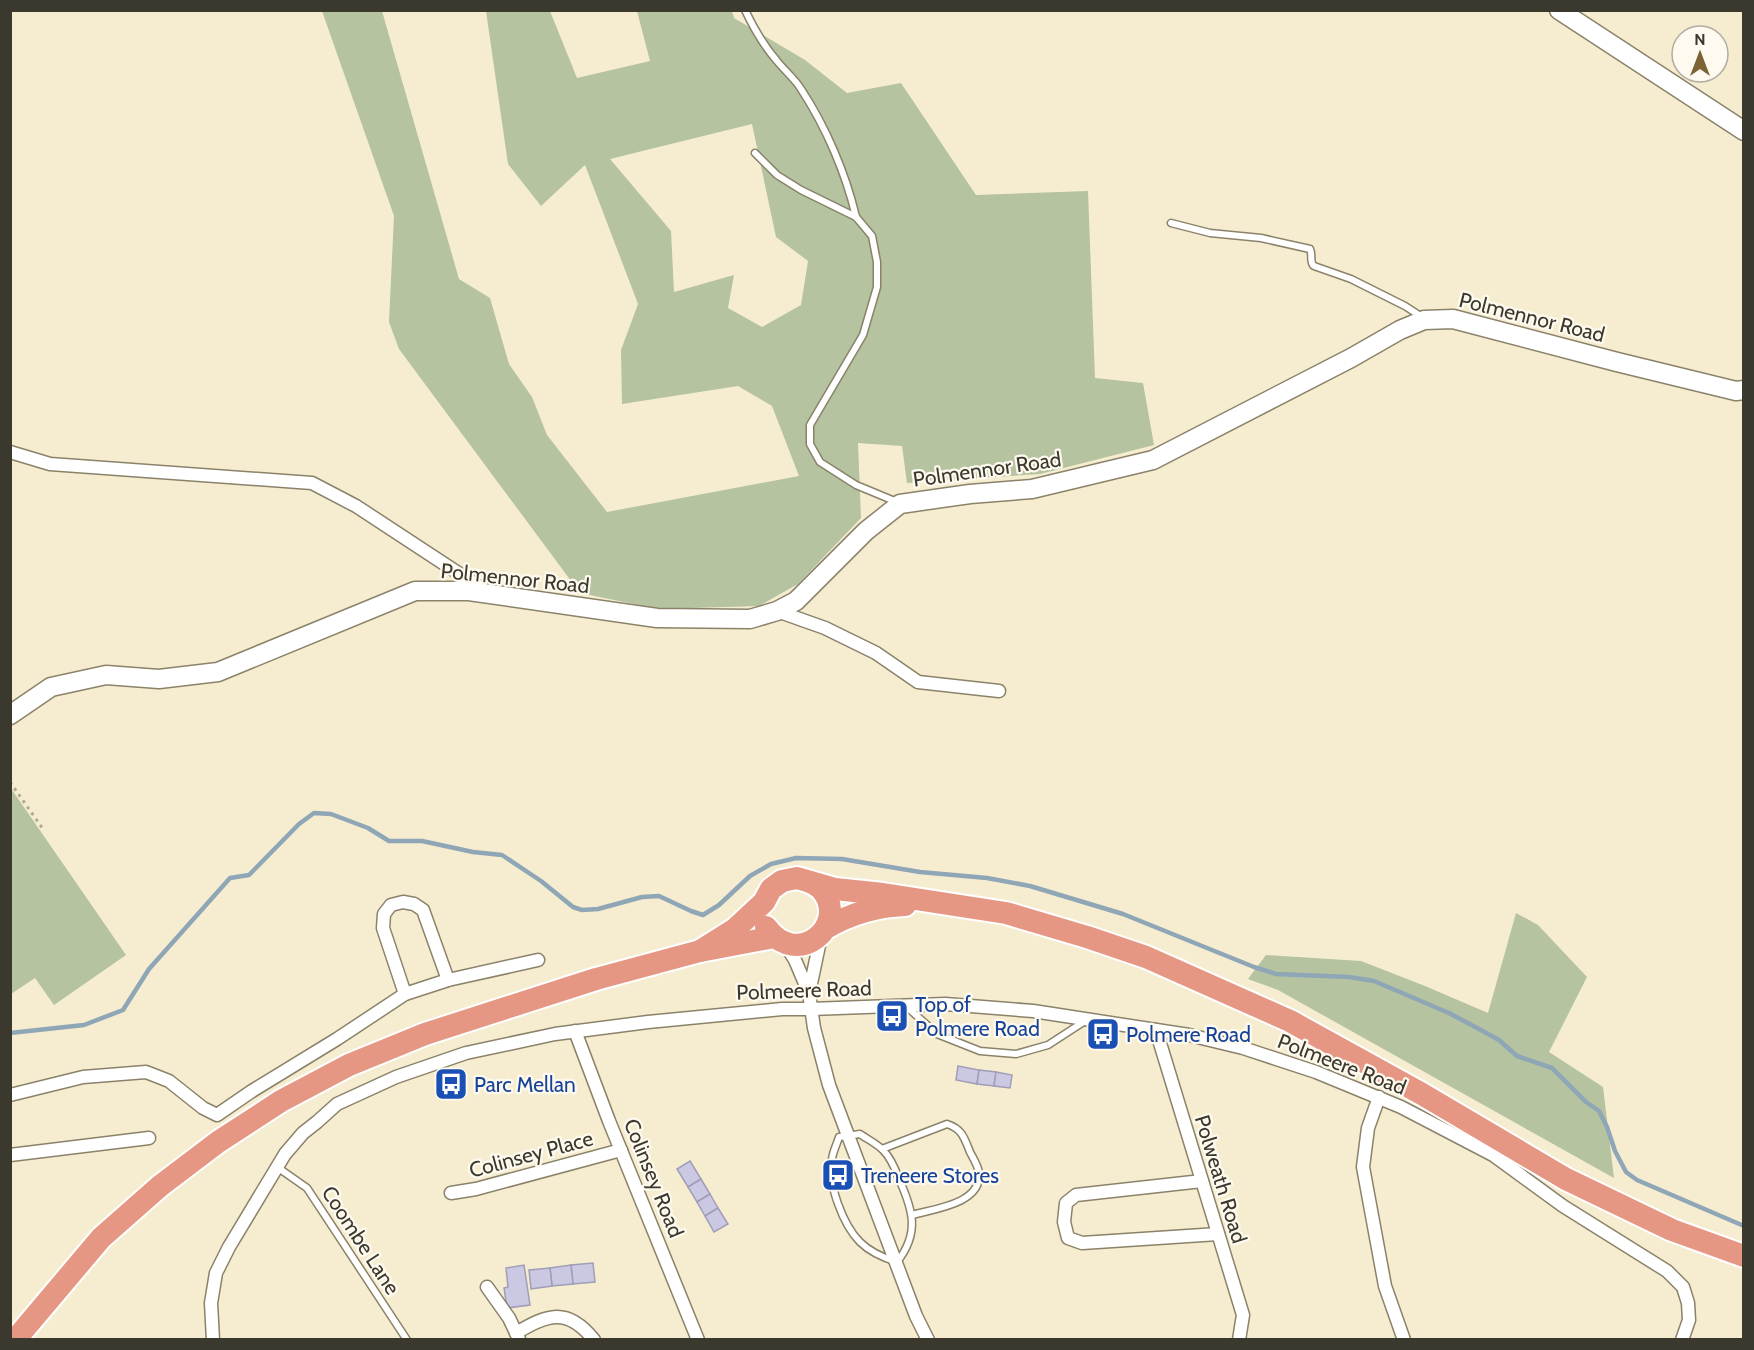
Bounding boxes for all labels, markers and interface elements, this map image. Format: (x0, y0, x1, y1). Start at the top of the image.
north arrow (1670, 24, 1730, 84)
text: N (1694, 30, 1706, 49)
street label: Polmennor Road (1457, 287, 1607, 347)
street label: Polmennor Road (911, 446, 1063, 492)
street label: Polmennor Road (439, 558, 591, 598)
street label: Polmeere Road (736, 975, 872, 1005)
place label: Top of Polmere Road (915, 992, 1040, 1041)
bus stop icon: Top of Polmere Road (874, 998, 910, 1034)
bus stop icon: Polmere Road (1085, 1016, 1121, 1052)
place label: Polmere Road (1126, 1022, 1251, 1047)
street label: Polmeere Road (1274, 1028, 1410, 1100)
bus stop icon: Parc Mellan (433, 1066, 469, 1102)
place label: Parc Mellan (474, 1072, 576, 1097)
street label: Polweath Road (1190, 1112, 1252, 1246)
street label: Colinsey Road (619, 1115, 689, 1241)
street label: Colinsey Place (466, 1125, 596, 1183)
bus stop icon: Treneere Stores (820, 1157, 856, 1193)
place label: Treneere Stores (861, 1163, 999, 1188)
street label: Coombe Lane (317, 1181, 405, 1299)

